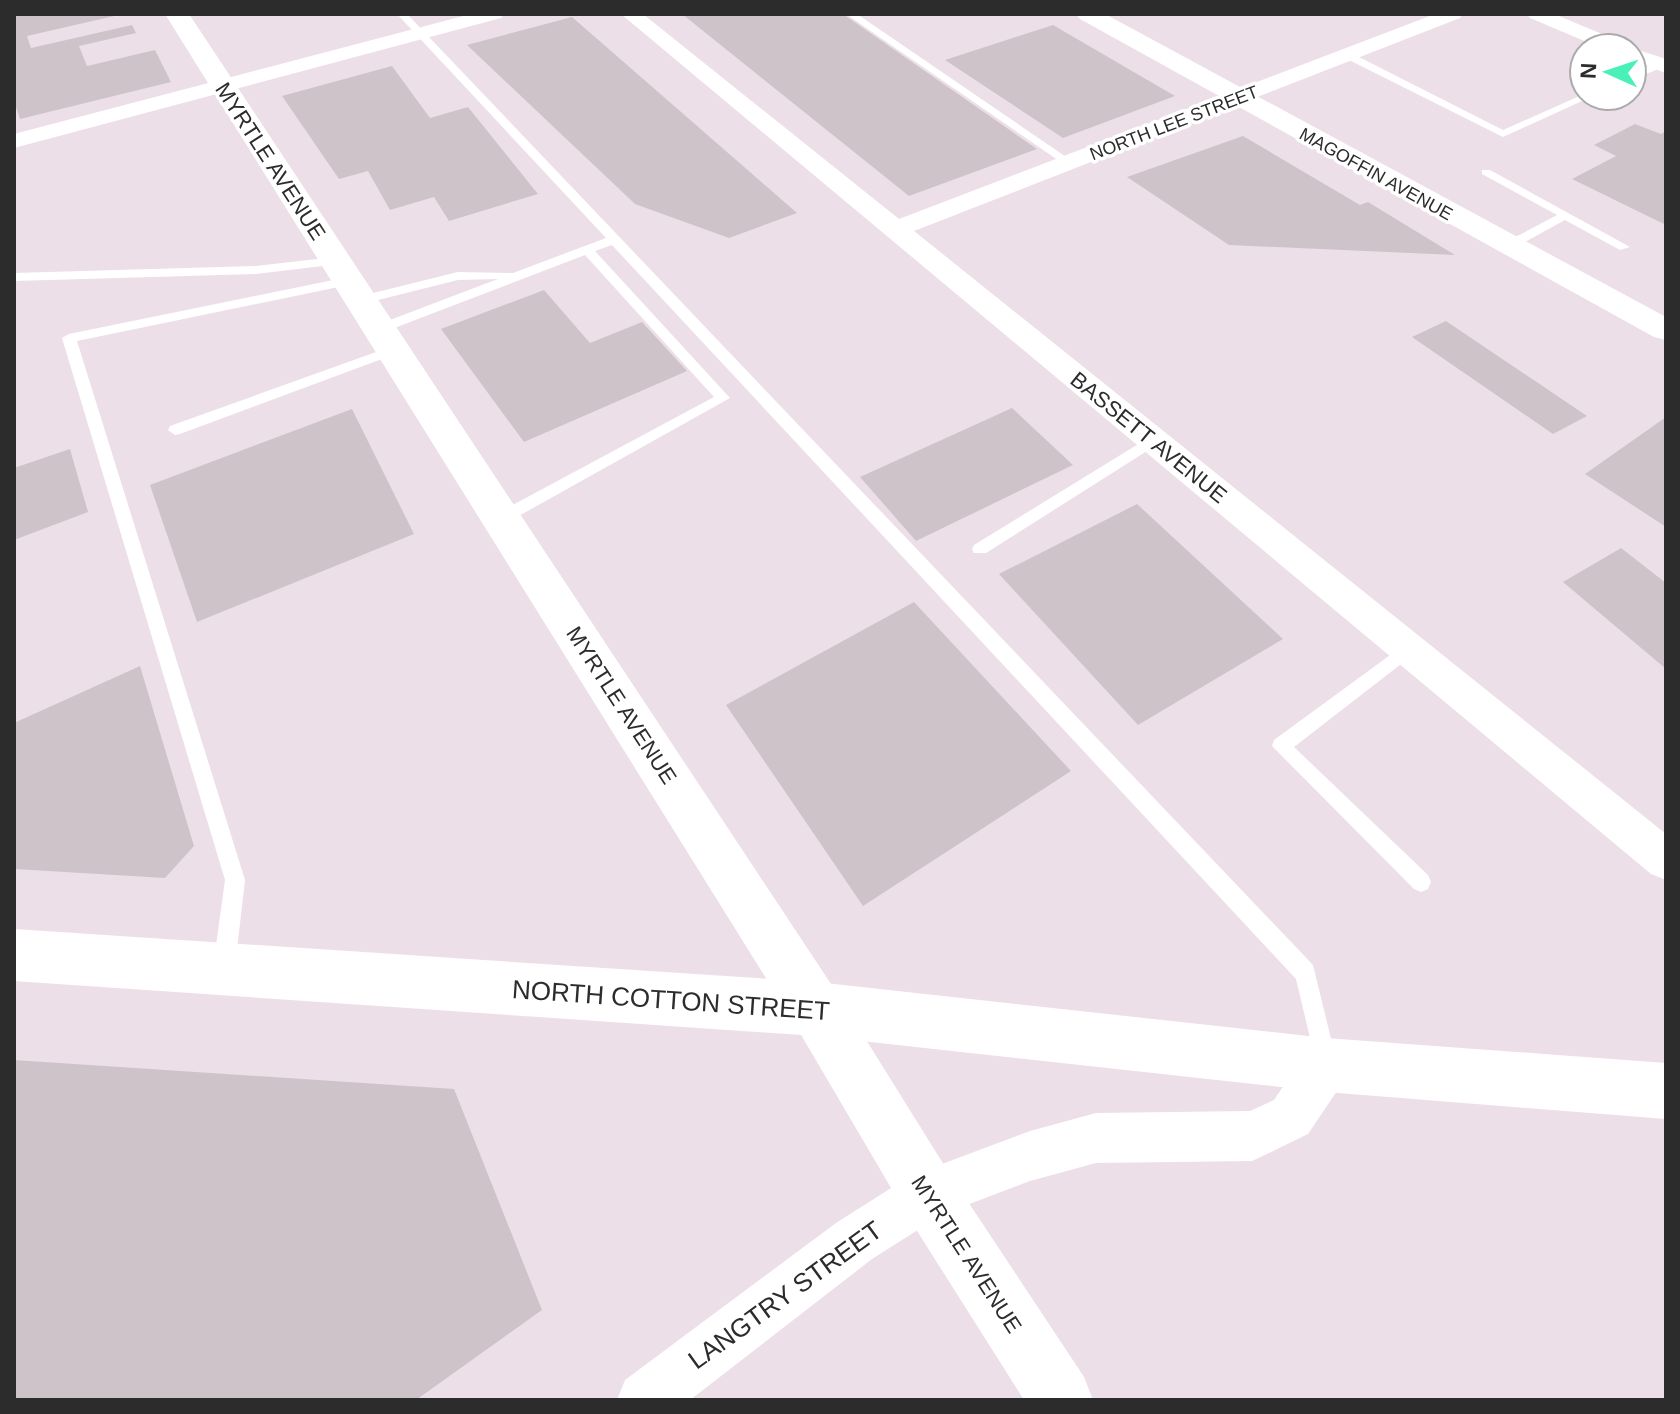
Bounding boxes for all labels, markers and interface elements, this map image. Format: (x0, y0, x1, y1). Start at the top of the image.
north arrow (1568, 32, 1648, 112)
text: N (1576, 62, 1601, 80)
street label: MYRTLE AVENUE (210, 78, 331, 245)
street label: NORTH LEE STREET (1087, 82, 1261, 164)
street label: MAGOFFIN AVENUE (1296, 124, 1456, 224)
street label: BASSETT AVENUE (1066, 367, 1232, 508)
street label: MYRTLE AVENUE (561, 622, 682, 789)
street label: NORTH COTTON STREET (511, 974, 831, 1026)
street label: MYRTLE AVENUE (906, 1171, 1027, 1338)
street label: LANGTRY STREET (682, 1215, 888, 1375)

